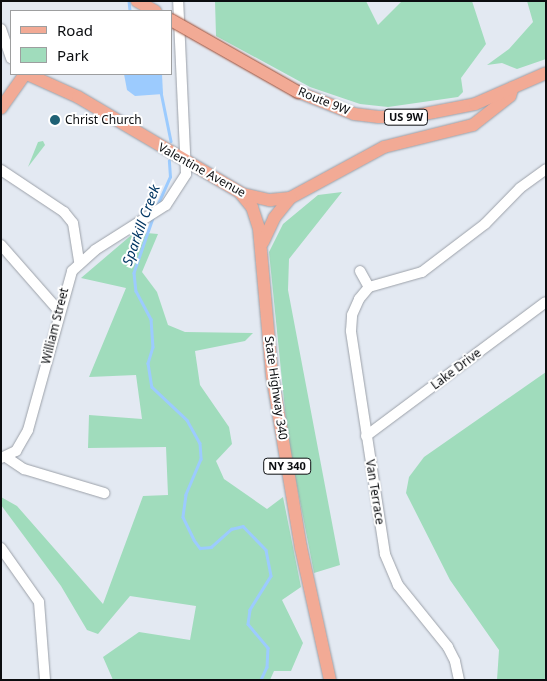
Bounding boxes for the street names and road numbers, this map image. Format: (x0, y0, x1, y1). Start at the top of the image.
street label: Route 9W (296, 84, 352, 118)
road number: US 9W (384, 108, 428, 125)
street label: Valentine Avenue (156, 140, 248, 200)
street label: William Street (39, 286, 71, 366)
street label: State Highway 340 (262, 335, 290, 441)
street label: Lake Drive (428, 345, 484, 393)
road number: NY 340 (262, 458, 312, 474)
street label: Van Terrace (363, 458, 387, 526)

